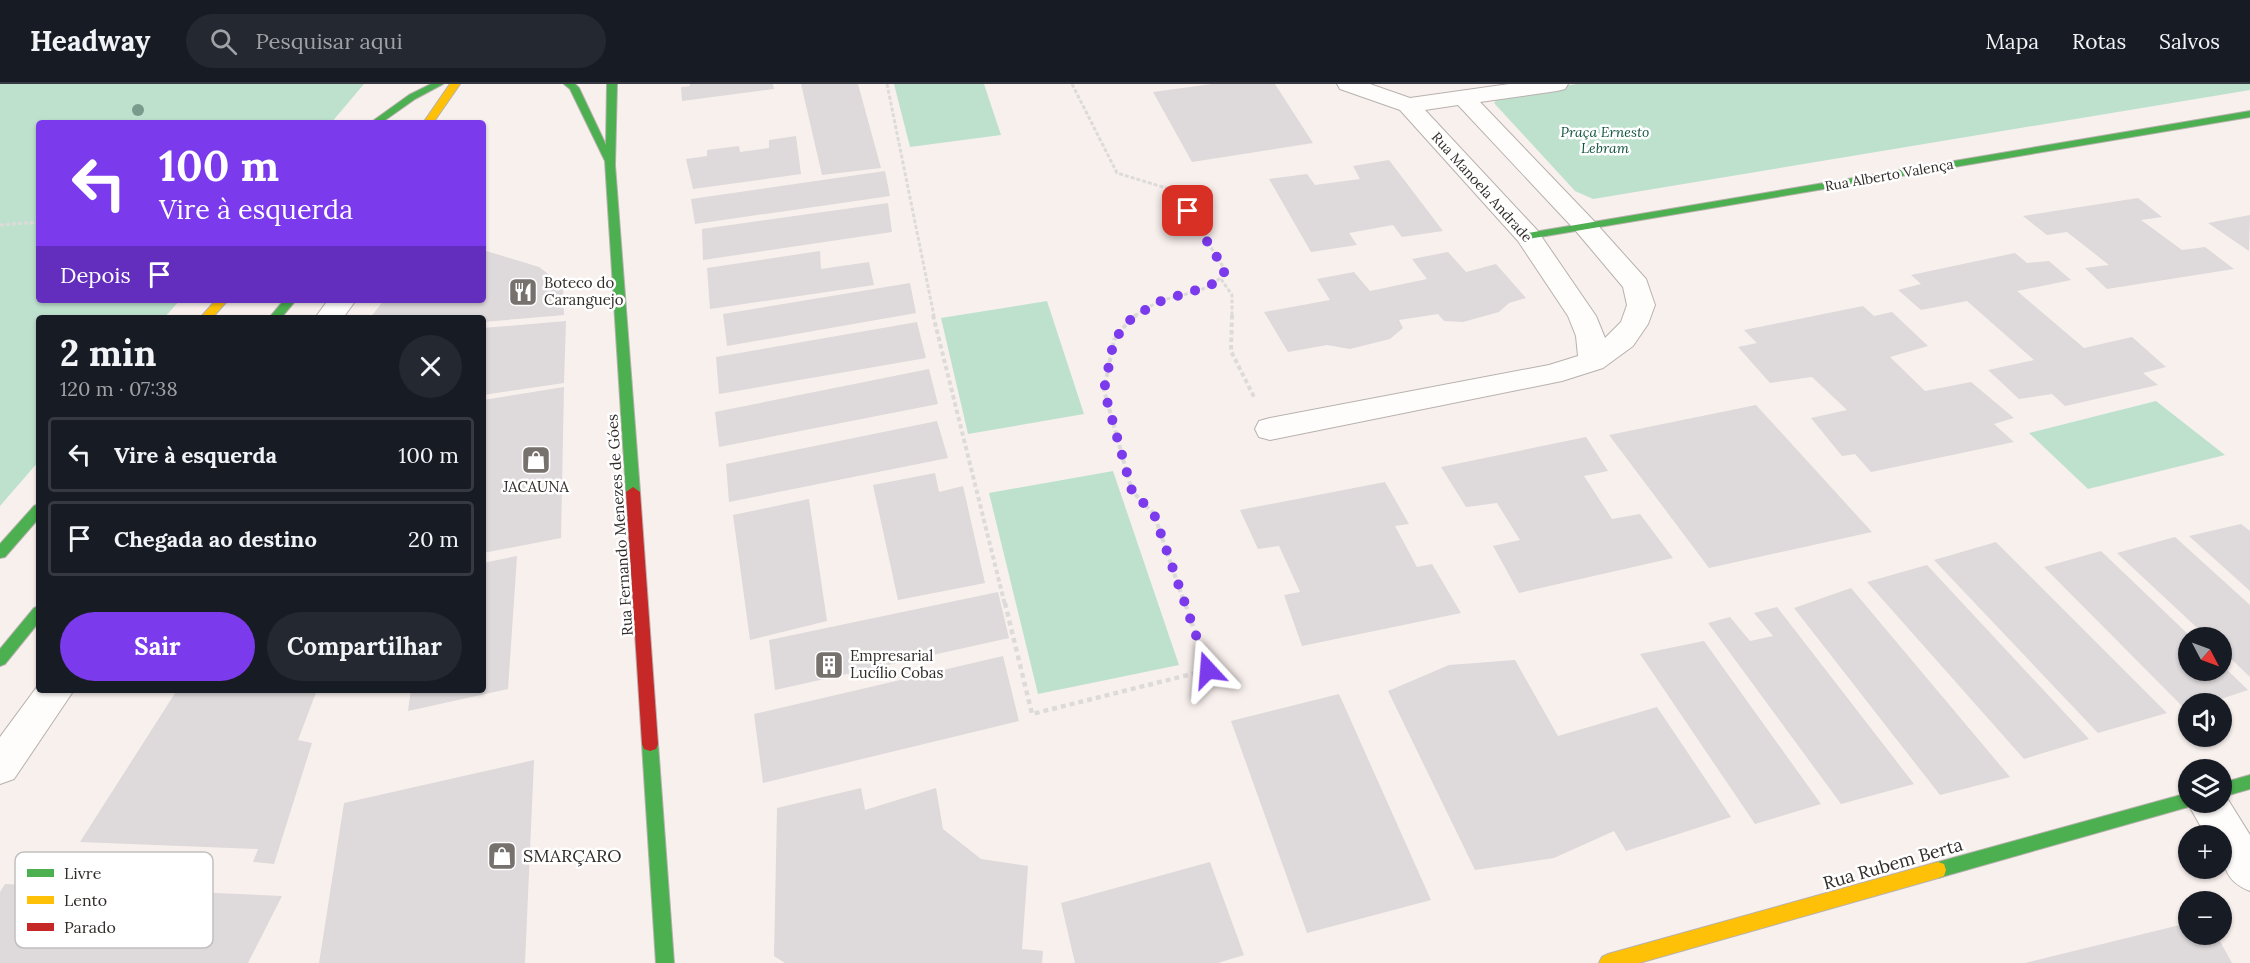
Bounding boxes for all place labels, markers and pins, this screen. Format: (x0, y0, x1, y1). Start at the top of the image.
pin (1162, 185, 1213, 236)
place label: Boteco do Caranguejo (544, 273, 624, 309)
restaurant icon: Boteco do Caranguejo (507, 276, 539, 308)
shop icon: JACAUNA (520, 444, 552, 476)
place label: JACAUNA (502, 477, 570, 496)
place label: Empresarial Lucílio Cobas (850, 646, 944, 682)
building icon: Empresarial Lucílio Cobas (813, 649, 845, 681)
shop icon: SMARÇARO (486, 840, 518, 872)
place label: SMARÇARO (523, 844, 622, 867)

